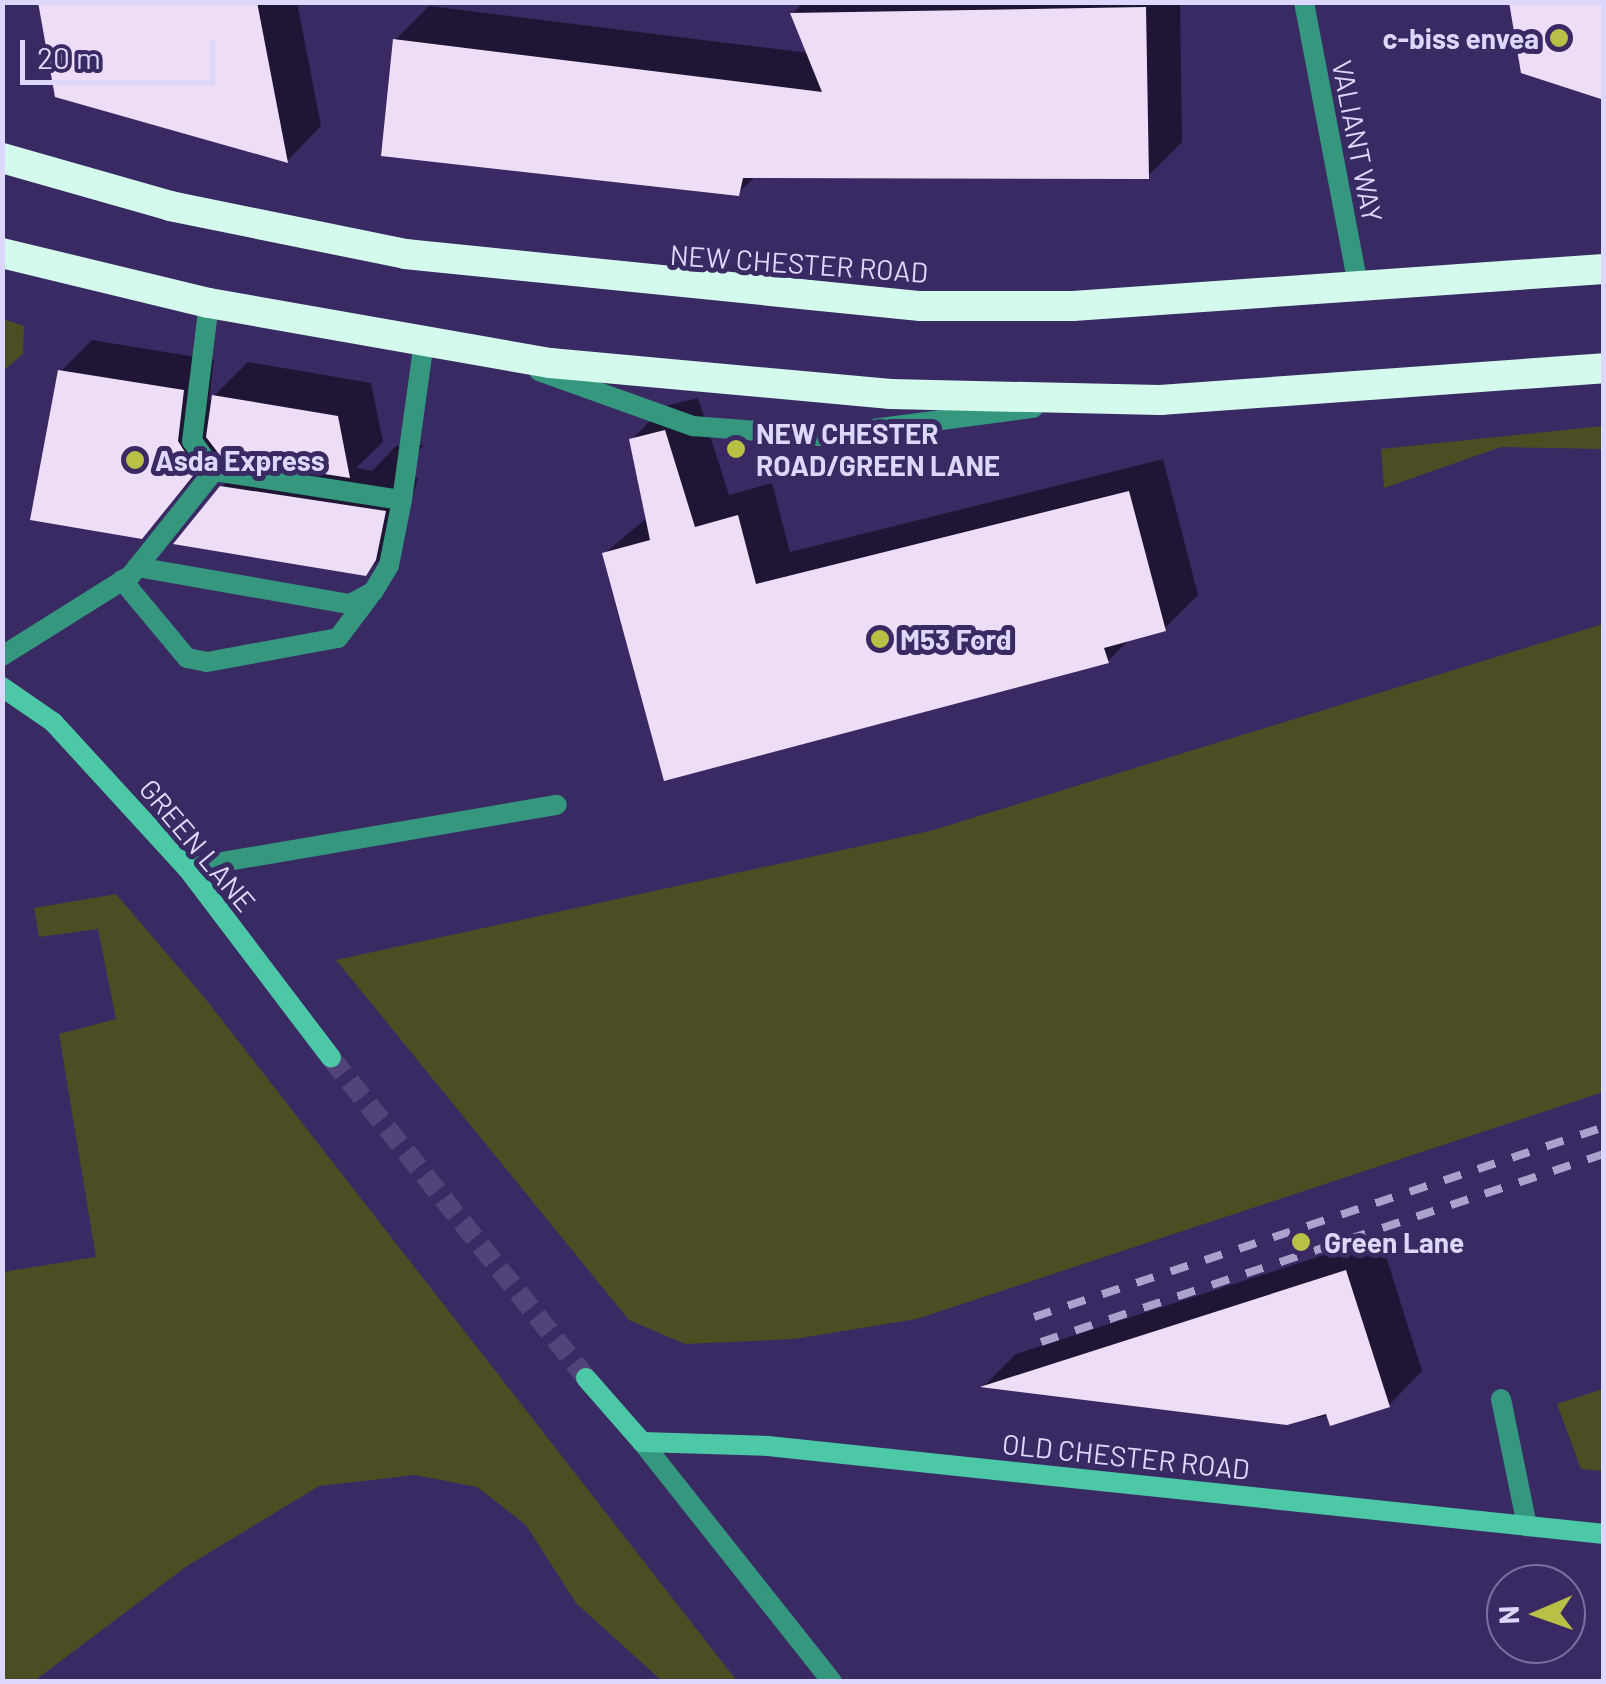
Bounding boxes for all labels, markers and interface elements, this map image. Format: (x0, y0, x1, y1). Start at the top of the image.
scale bar (25, 20, 220, 82)
place label: c-biss envea (1383, 21, 1539, 55)
marker: c-biss envea (1548, 27, 1570, 49)
text: 20 m (37, 39, 101, 75)
street label: VALIANT WAY (1326, 57, 1390, 225)
street label: NEW CHESTER ROAD (669, 237, 929, 289)
place label: NEW CHESTER ROAD/GREEN LANE (756, 416, 1000, 482)
marker: NEW CHESTER ROAD/GREEN LANE (725, 438, 747, 460)
place label: Asda Express (155, 443, 325, 477)
marker: Asda Express (124, 449, 146, 471)
place label: M53 Ford (900, 622, 1012, 656)
marker: M53 Ford (869, 628, 891, 650)
street label: GREEN LANE (133, 772, 263, 918)
place label: Green Lane (1324, 1225, 1464, 1259)
marker: Green Lane (1288, 1229, 1314, 1255)
street label: OLD CHESTER ROAD (1001, 1426, 1251, 1486)
north arrow (1486, 1564, 1586, 1664)
text: N (1491, 1605, 1525, 1625)

